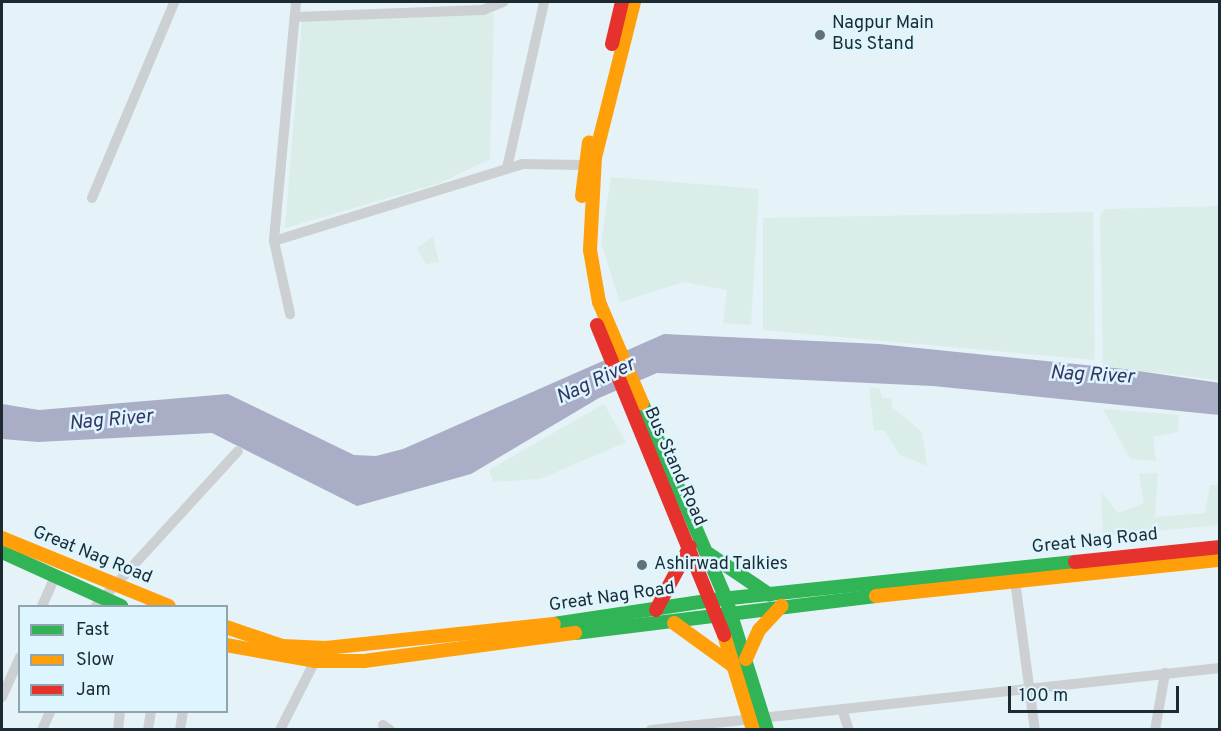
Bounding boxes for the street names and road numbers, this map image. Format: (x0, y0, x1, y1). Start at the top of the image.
street label: Bus Stand Road (638, 404, 710, 530)
street label: Great Nag Road (29, 522, 155, 590)
street label: Great Nag Road (1031, 525, 1159, 559)
street label: Great Nag Road (548, 578, 676, 618)

